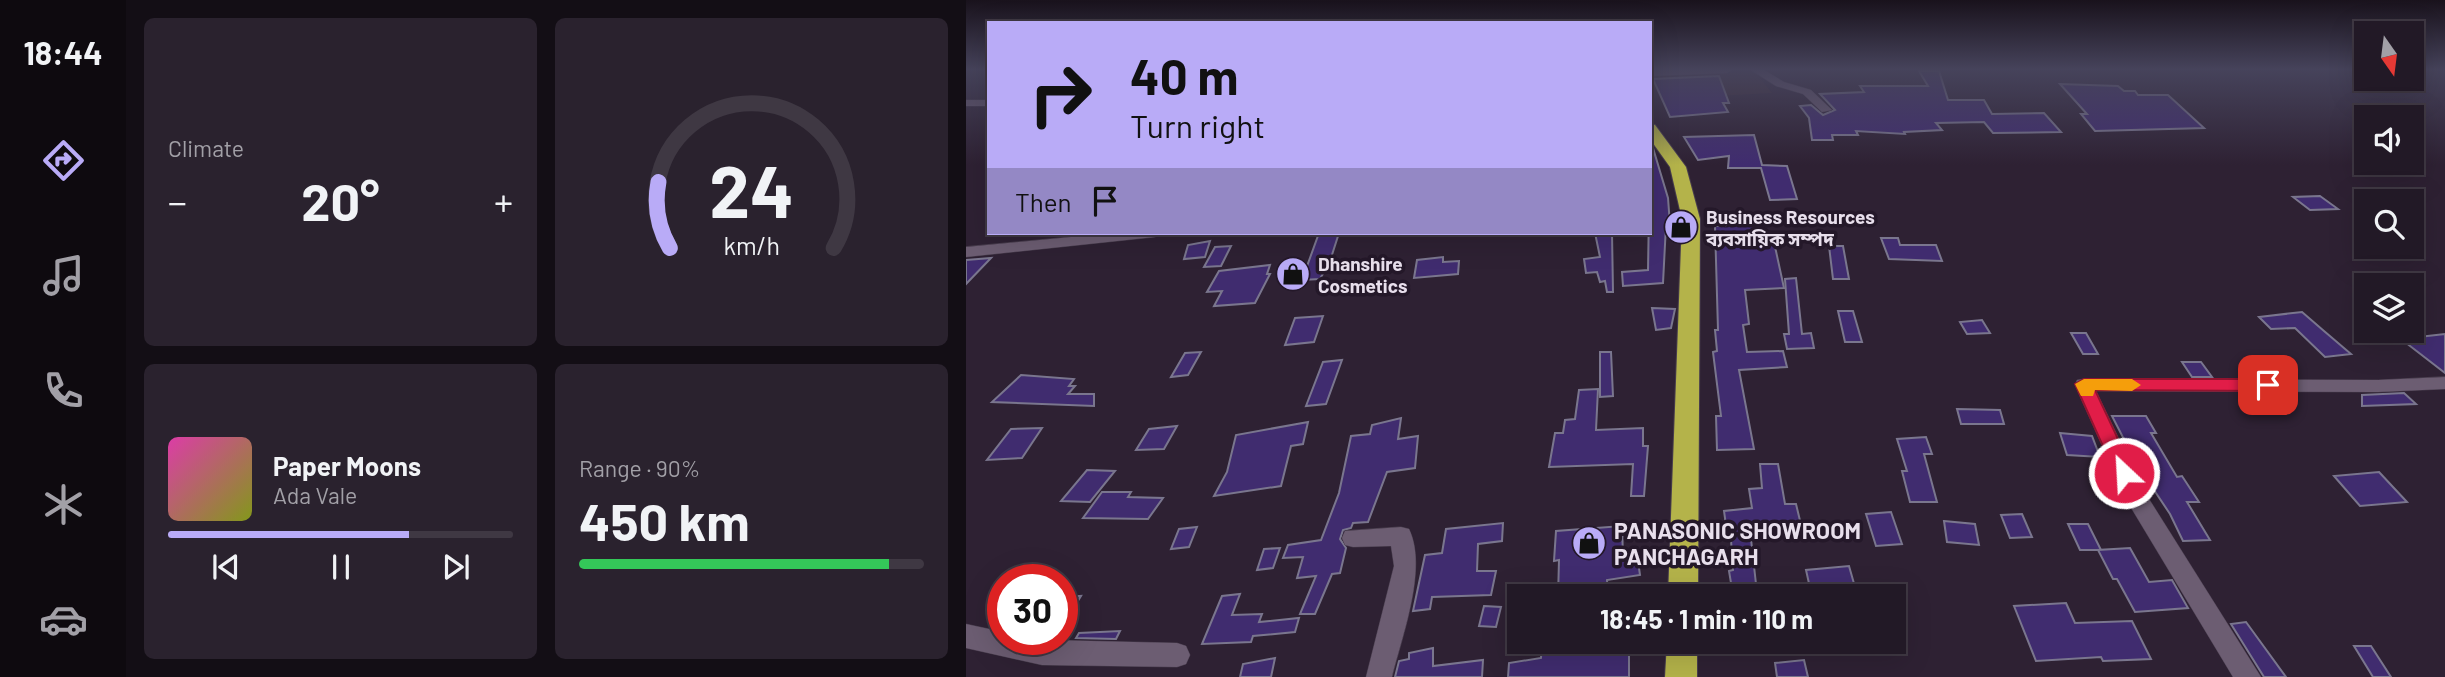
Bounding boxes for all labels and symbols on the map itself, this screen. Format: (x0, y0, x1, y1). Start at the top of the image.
north arrow (2354, 21, 2424, 91)
place label: Business Resources ব্যবসায়িক সম্পদ (1705, 205, 1875, 250)
shop icon: Business Resources ব্যবসায়িক সম্পদ (1662, 208, 1700, 246)
place label: Dhanshire Cosmetics (1318, 252, 1407, 297)
shop icon: Dhanshire Cosmetics (1274, 255, 1312, 293)
pin (2238, 355, 2298, 415)
position arrow (2087, 436, 2161, 510)
place label: PANASONIC SHOWROOM PANCHAGARH (1614, 516, 1861, 570)
shop icon: PANASONIC SHOWROOM PANCHAGARH (1570, 524, 1608, 562)
speed limit sign: 30 (987, 564, 1078, 655)

